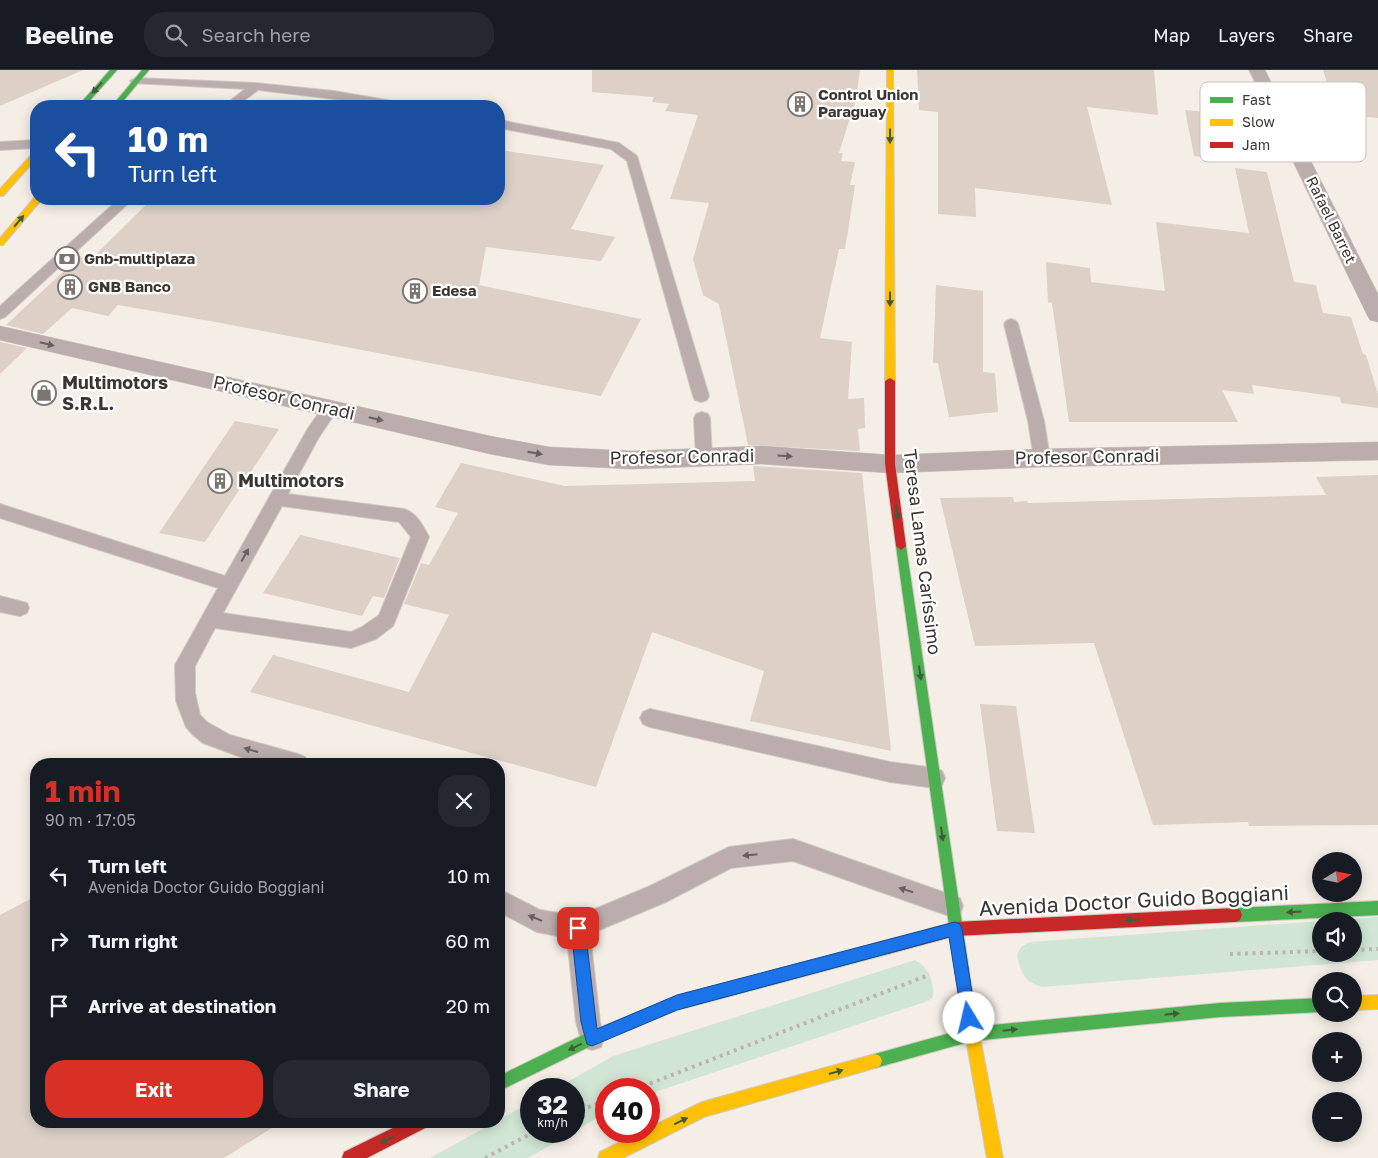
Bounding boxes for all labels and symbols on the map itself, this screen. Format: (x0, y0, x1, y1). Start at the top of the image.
one-way arrow (91, 82, 103, 94)
legend (1200, 82, 1366, 162)
place label: Control Union Paraguay (818, 85, 918, 120)
building icon: Control Union Paraguay (787, 91, 813, 117)
text: Fast (1242, 91, 1271, 108)
text: Slow (1242, 113, 1275, 130)
one-way arrow (886, 128, 894, 144)
text: Jam (1242, 136, 1270, 153)
street label: Rafael Barret (1303, 173, 1361, 266)
one-way arrow (13, 215, 24, 227)
bank icon: Gnb-multiplaza (54, 246, 80, 272)
place label: Gnb-multiplaza (84, 249, 196, 267)
building icon: GNB Banco (57, 274, 83, 300)
place label: GNB Banco (88, 277, 171, 295)
building icon: Edesa (402, 278, 428, 304)
place label: Edesa (432, 281, 477, 299)
one-way arrow (886, 291, 894, 307)
one-way arrow (40, 340, 55, 348)
street label: Profesor Conradi (211, 370, 357, 424)
place label: Multimotors S.R.L. (62, 371, 168, 414)
shop icon: Multimotors S.R.L. (31, 380, 57, 406)
one-way arrow (369, 415, 384, 423)
street label: Profesor Conradi (609, 444, 755, 468)
street label: Profesor Conradi (1014, 444, 1160, 468)
street label: Teresa Lamas Caríssimo (899, 448, 947, 656)
one-way arrow (528, 450, 544, 458)
one-way arrow (777, 453, 793, 461)
building icon: Multimotors (207, 468, 233, 494)
place label: Multimotors (238, 469, 344, 491)
one-way arrow (893, 504, 901, 520)
one-way arrow (241, 548, 249, 562)
one-way arrow (916, 665, 924, 681)
one-way arrow (244, 746, 259, 754)
one-way arrow (938, 826, 946, 842)
one-way arrow (742, 851, 758, 859)
north arrow (1312, 852, 1362, 902)
street label: Avenida Doctor Guido Boggiani (978, 879, 1290, 921)
one-way arrow (898, 886, 913, 894)
pin (557, 907, 599, 949)
one-way arrow (1286, 909, 1302, 917)
one-way arrow (528, 914, 542, 922)
one-way arrow (1124, 917, 1140, 925)
position arrow (942, 991, 994, 1043)
one-way arrow (1165, 1010, 1181, 1018)
one-way arrow (1003, 1026, 1019, 1034)
one-way arrow (568, 1043, 582, 1051)
one-way arrow (829, 1068, 844, 1076)
speed limit sign: 40 (595, 1078, 660, 1143)
one-way arrow (674, 1117, 688, 1125)
one-way arrow (380, 1136, 394, 1144)

